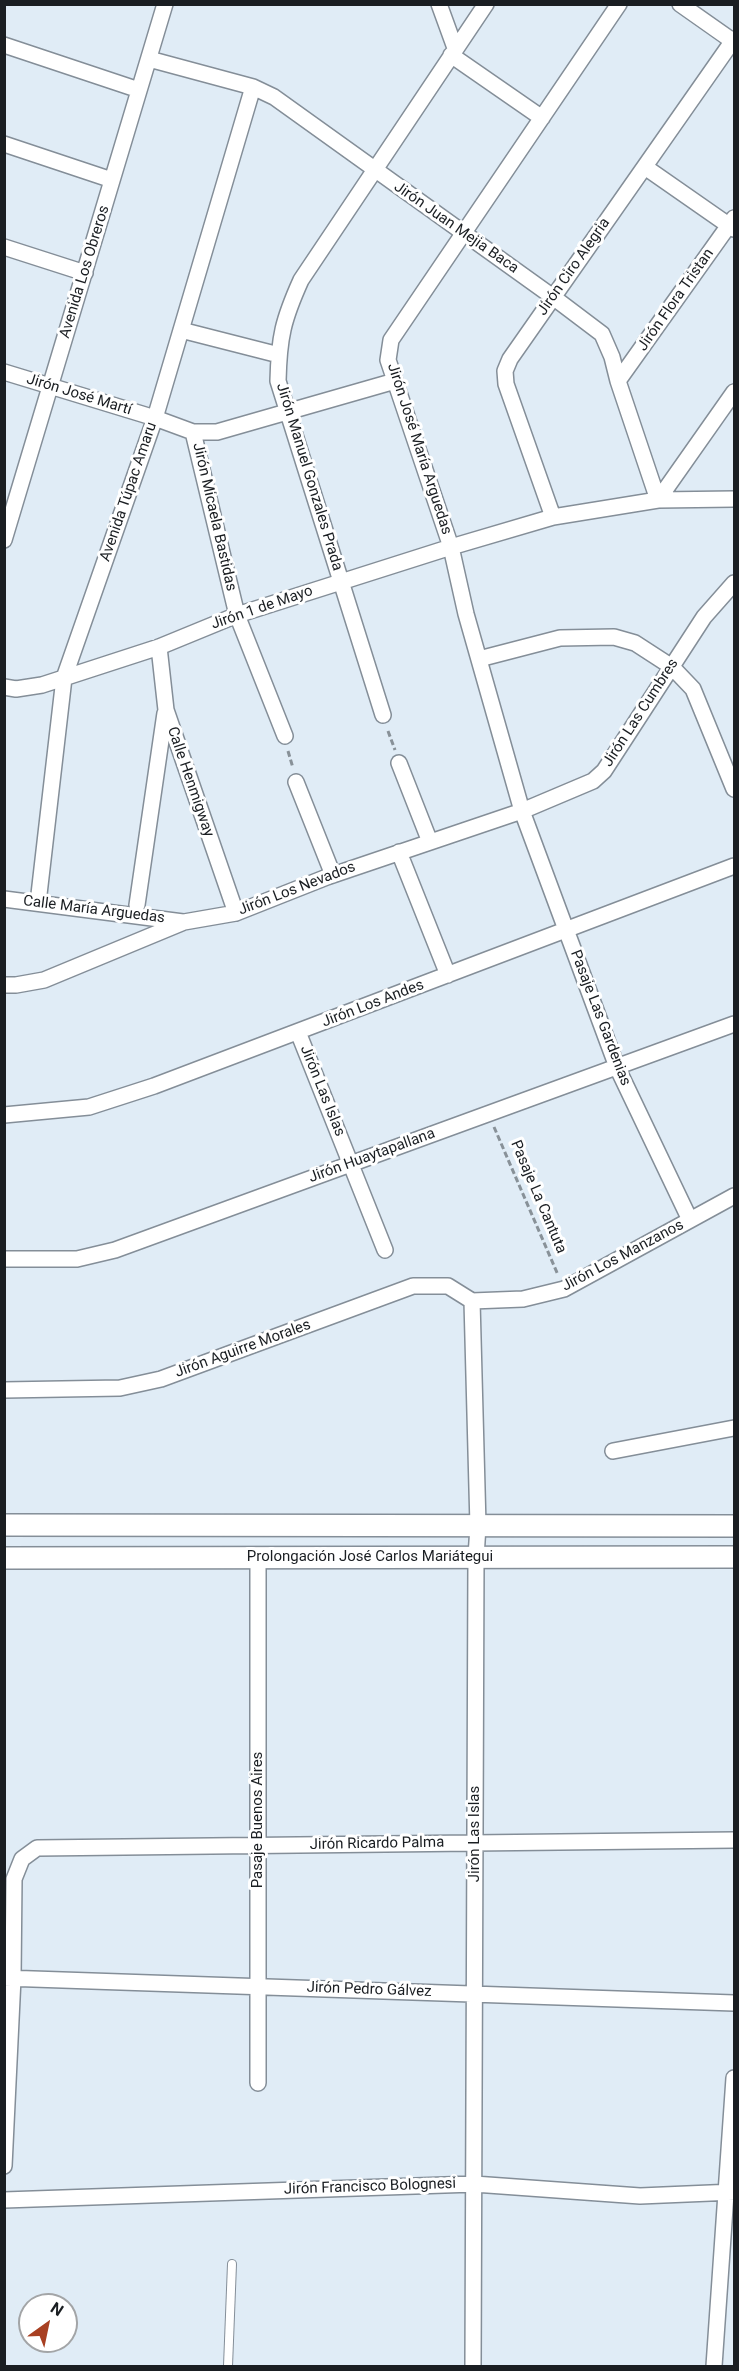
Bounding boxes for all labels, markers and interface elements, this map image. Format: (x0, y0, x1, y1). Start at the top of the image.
street label: Jirón Juan Mejia Baca (390, 178, 522, 278)
street label: Avenida Los Obreros (56, 203, 114, 341)
street label: Jirón Ciro Alegria (534, 215, 614, 319)
street label: Jirón Flora Tristan (634, 245, 718, 355)
street label: Jirón José María Arguedas (383, 361, 455, 537)
street label: Jirón José Martí (24, 370, 134, 420)
street label: Jirón Manuel Gonzales Prada (272, 381, 346, 573)
street label: Avenida Túpac Amaru (97, 420, 161, 564)
street label: Jirón Micaela Bastidas (188, 441, 240, 593)
street label: Jirón 1 de Mayo (209, 582, 315, 634)
street label: Jirón Las Cumbres (599, 656, 683, 770)
street label: Calle Henmigway (163, 724, 217, 840)
street label: Jirón Los Nevados (236, 858, 358, 920)
street label: Calle María Arguedas (22, 892, 166, 928)
street label: Pasaje Las Gardenias (566, 948, 634, 1088)
street label: Jirón Los Andes (319, 976, 427, 1032)
street label: Jirón Las Islas (296, 1043, 348, 1139)
street label: Jirón Huaytapallana (306, 1125, 438, 1187)
street label: Pasaje La Cantuta (506, 1138, 570, 1256)
street label: Jirón Los Manzanos (559, 1216, 687, 1296)
street label: Jirón Aguirre Morales (173, 1316, 313, 1382)
street label: Prolongación José Carlos Mariátegui (247, 1548, 493, 1566)
street label: Pasaje Buenos Aires (249, 1752, 267, 1888)
street label: Jirón Las Islas (466, 1786, 484, 1882)
street label: Jirón Ricardo Palma (310, 1834, 444, 1854)
street label: Jirón Pedro Gálvez (306, 1979, 432, 2001)
street label: Jirón Francisco Bolognesi (284, 2175, 456, 2199)
north arrow (18, 2293, 78, 2353)
text: N (47, 2298, 67, 2320)

